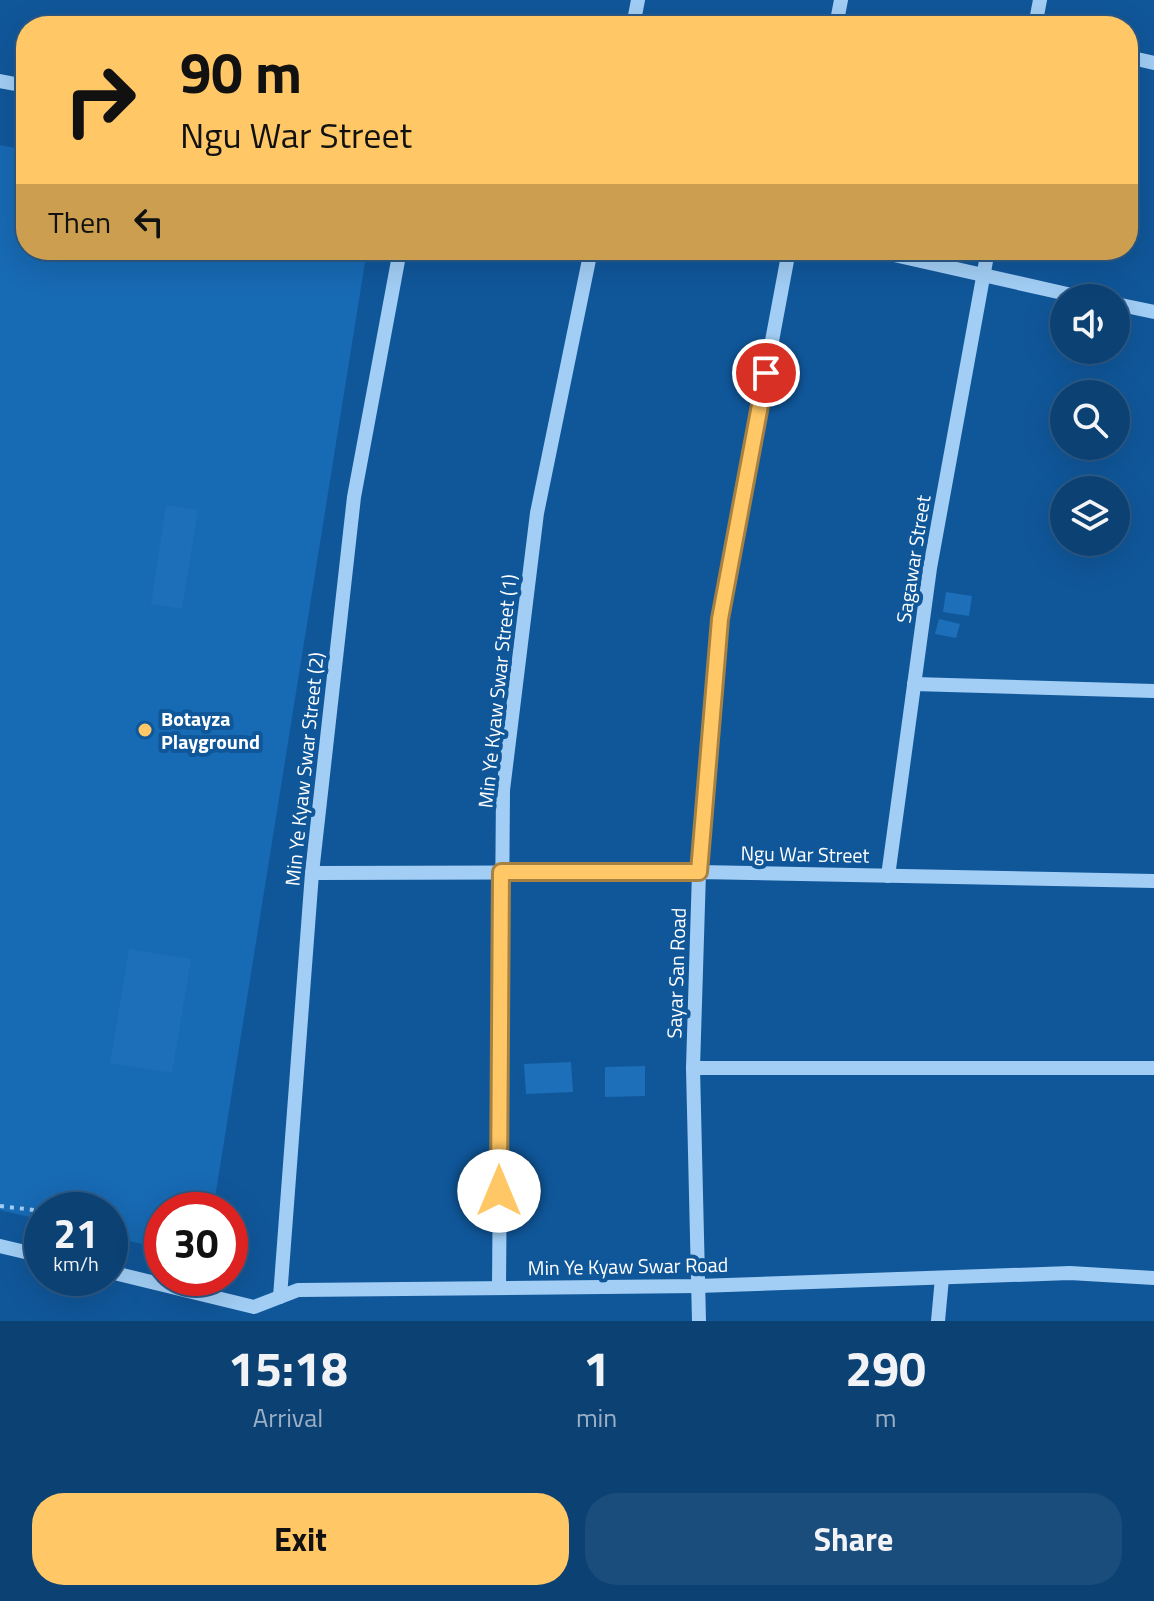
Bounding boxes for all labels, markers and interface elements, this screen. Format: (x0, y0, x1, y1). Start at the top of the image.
text: 90 m (180, 30, 302, 115)
icon: right (48, 48, 152, 152)
text: Ngu War Street (180, 107, 412, 162)
text: Then (48, 199, 111, 245)
icon: left (127, 200, 171, 244)
map controls (1050, 284, 1130, 556)
button: sound (1050, 284, 1130, 364)
pin (732, 339, 800, 407)
icon: arrive (744, 351, 788, 395)
button: search (1050, 380, 1130, 460)
button: layers (1050, 476, 1130, 556)
street label: Sagawar Street (888, 493, 938, 625)
street label: Min Ye Kyaw Swar Street (1) (469, 572, 525, 810)
street label: Min Ye Kyaw Swar Street (2) (276, 650, 332, 888)
place label: Botayza Playground (161, 703, 260, 757)
marker: Botayza Playground (136, 721, 154, 739)
street label: Ngu War Street (740, 837, 870, 871)
street label: Sayar San Road (658, 907, 694, 1039)
position arrow (457, 1149, 541, 1233)
speed limit sign: 30 (144, 1192, 248, 1296)
text: 21 (54, 1203, 98, 1264)
text: km/h (53, 1248, 99, 1279)
street label: Min Ye Kyaw Swar Road (527, 1249, 729, 1283)
text: 15:18 (228, 1332, 348, 1405)
text: 1 (583, 1332, 610, 1405)
text: 290 (845, 1332, 926, 1405)
text: Arrival (253, 1398, 323, 1437)
text: min (576, 1398, 617, 1437)
text: m (875, 1398, 897, 1437)
button: Exit (32, 1493, 569, 1585)
button: Share (585, 1493, 1122, 1585)

